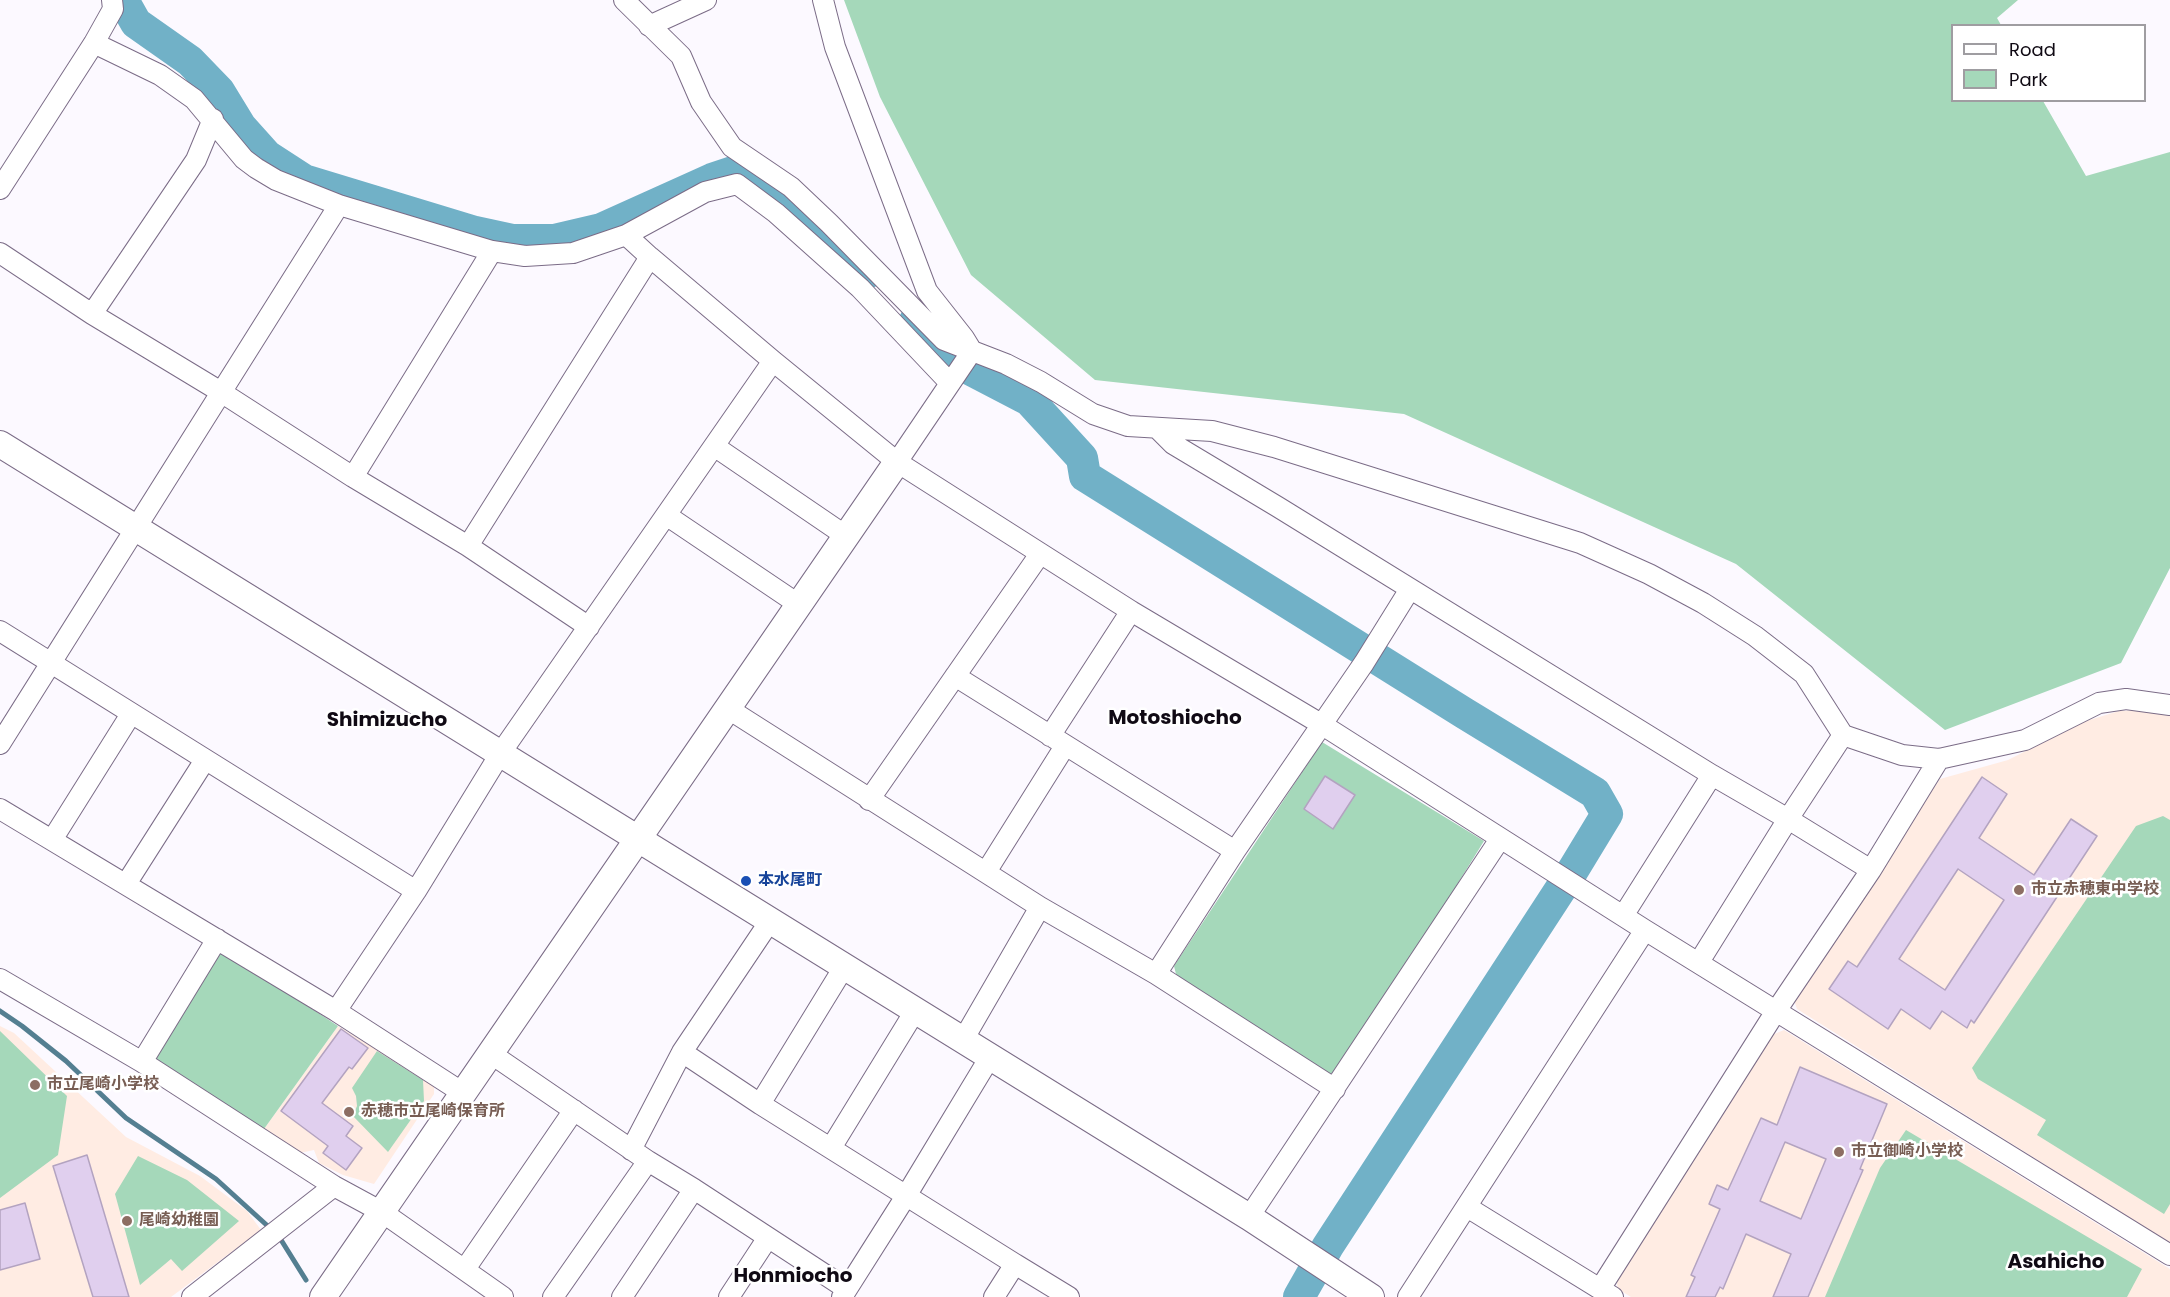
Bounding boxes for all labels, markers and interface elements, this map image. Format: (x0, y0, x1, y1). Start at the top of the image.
legend (1951, 24, 2146, 102)
text: Road (2009, 37, 2056, 62)
text: Park (2009, 67, 2048, 92)
district label: Motoshiocho (1108, 707, 1242, 731)
district label: Shimizucho (327, 709, 447, 733)
place label: 本水尾町 (758, 871, 822, 891)
marker: 本水尾町 (739, 874, 753, 888)
place label: 市立赤穂東中学校 (2031, 880, 2159, 900)
marker: 市立赤穂東中学校 (2012, 883, 2026, 897)
place label: 市立尾崎小学校 (47, 1075, 159, 1095)
marker: 市立尾崎小学校 (28, 1078, 42, 1092)
place label: 赤穂市立尾崎保育所 (361, 1102, 505, 1122)
marker: 赤穂市立尾崎保育所 (342, 1105, 356, 1119)
place label: 市立御崎小学校 (1851, 1142, 1963, 1162)
marker: 市立御崎小学校 (1832, 1145, 1846, 1159)
place label: 尾崎幼稚園 (139, 1211, 219, 1231)
marker: 尾崎幼稚園 (120, 1214, 134, 1228)
district label: Asahicho (2007, 1251, 2105, 1275)
district label: Honmiocho (734, 1265, 852, 1289)

